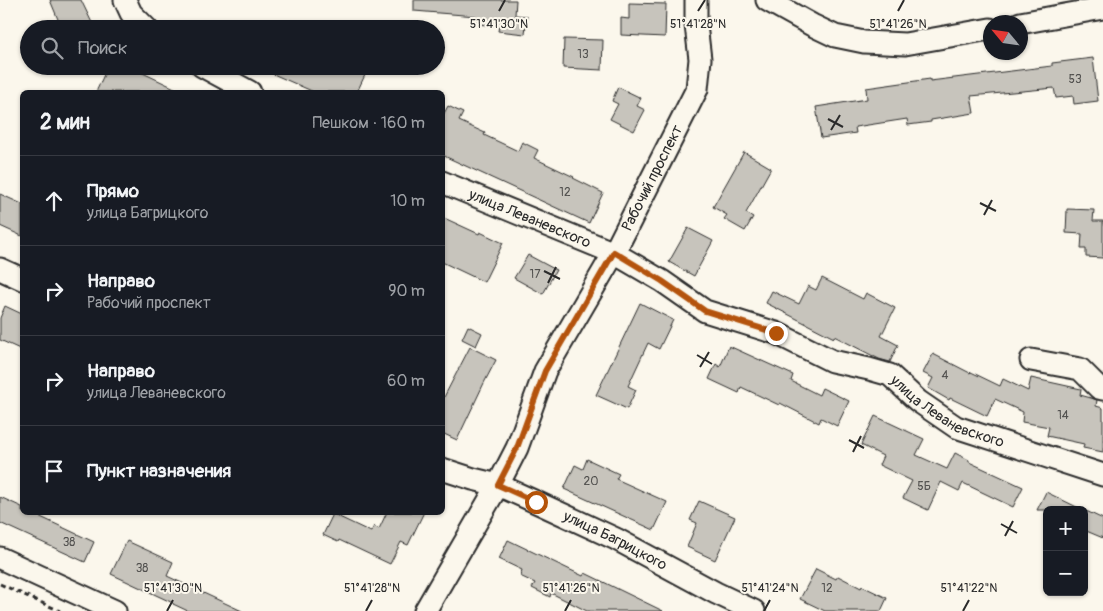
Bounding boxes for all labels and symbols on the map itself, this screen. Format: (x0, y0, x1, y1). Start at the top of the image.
north arrow (983, 15, 1028, 60)
text: 51°41'30"N (470, 17, 528, 32)
text: 51°41'28"N (670, 17, 726, 32)
text: 51°41'26"N (869, 17, 927, 32)
house number: 13 (577, 47, 589, 62)
house number: 53 (1068, 72, 1082, 87)
street label: Рабочий проспект (618, 122, 687, 234)
street label: улица Леваневского (465, 185, 593, 252)
house number: 12 (559, 185, 571, 200)
house number: 17 (529, 267, 541, 282)
route end (765, 322, 788, 345)
house number: 4 (942, 368, 949, 383)
street label: улица Леваневского (885, 371, 1007, 452)
house number: 14 (1057, 408, 1069, 423)
house number: 20 (584, 474, 598, 489)
house number: 5Б (917, 479, 931, 494)
route start (525, 491, 548, 514)
street label: улица Багрицкого (559, 506, 670, 575)
house number: 38 (63, 535, 75, 550)
house number: 38 (136, 561, 148, 576)
text: 51°41'30"N (144, 581, 202, 596)
text: 51°41'28"N (344, 581, 400, 596)
text: 51°41'26"N (542, 581, 600, 596)
text: 51°41'24"N (741, 581, 799, 596)
house number: 12 (821, 581, 833, 596)
text: 51°41'22"N (941, 581, 997, 596)

